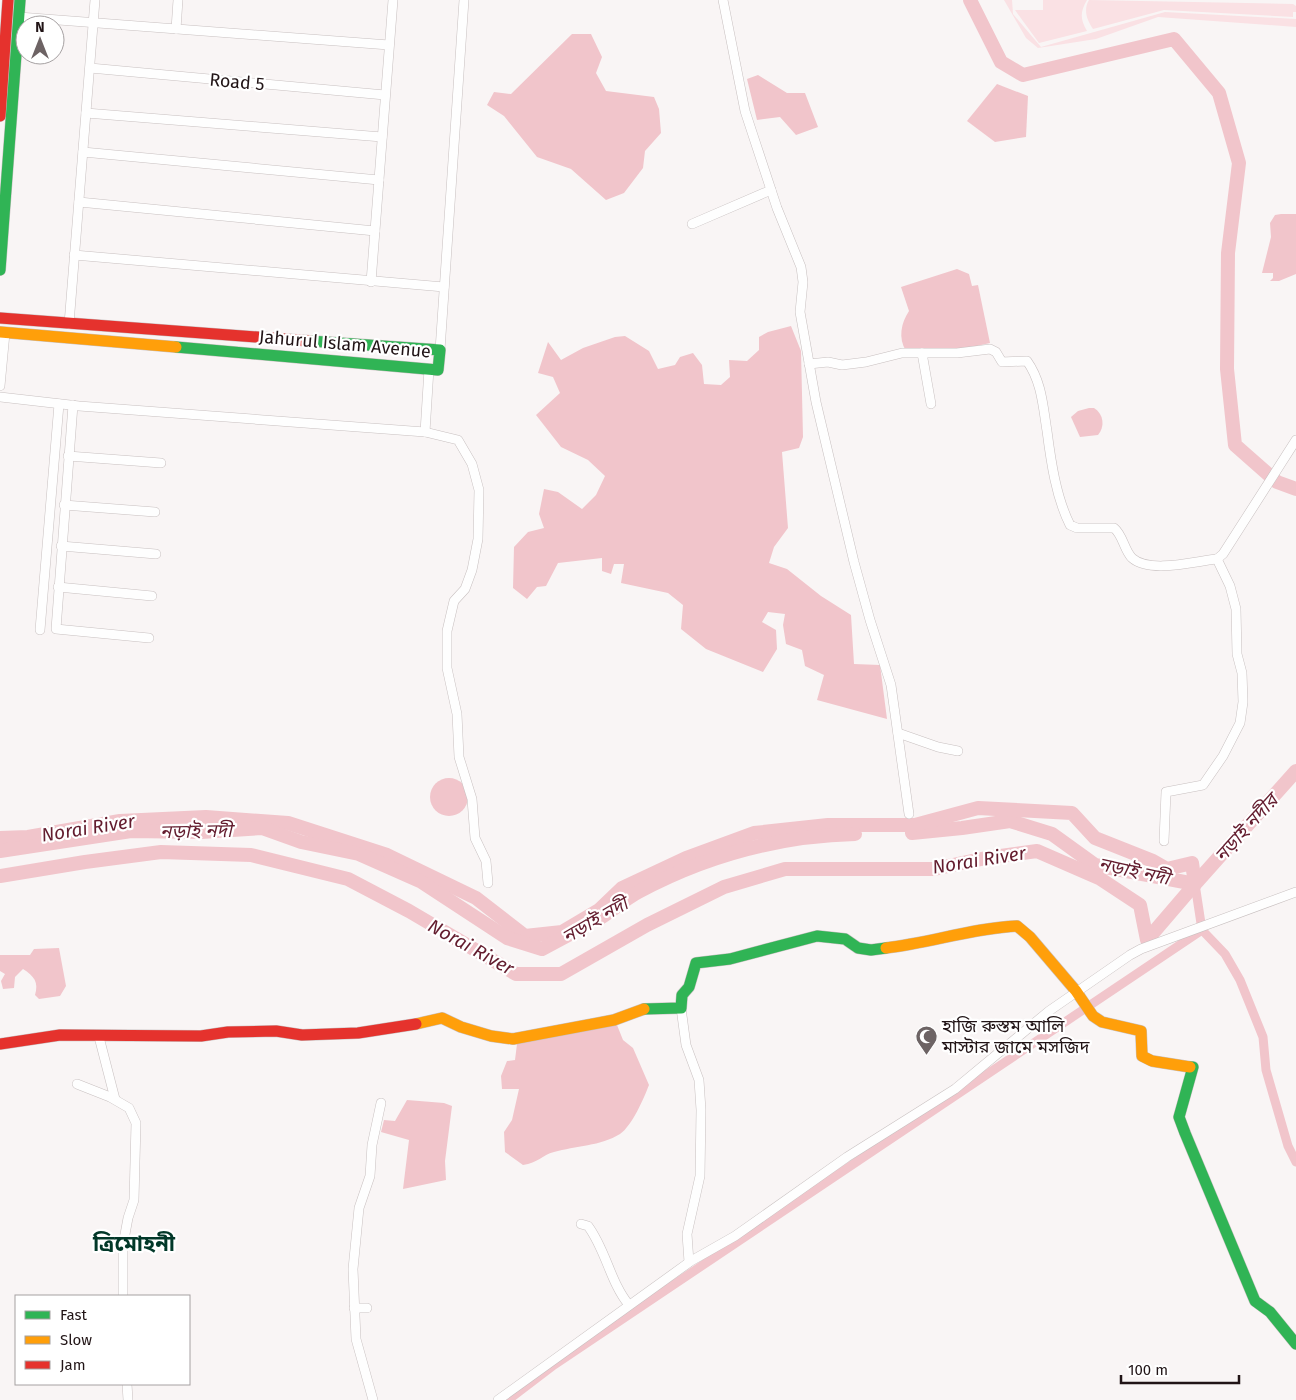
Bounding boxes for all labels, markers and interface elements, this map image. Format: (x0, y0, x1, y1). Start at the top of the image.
north arrow (15, 15, 65, 65)
text: N (35, 19, 45, 36)
street label: Road 5 (208, 69, 266, 95)
street label: Jahurul Islam Avenue (258, 326, 432, 362)
water label: নড়াই নদীর (1210, 787, 1285, 867)
water label: Norai River (40, 809, 137, 847)
water label: নড়াই নদী (160, 819, 236, 843)
water label: Norai River (931, 841, 1028, 879)
water label: নড়াই নদী (1096, 852, 1176, 891)
water label: নড়াই নদী (558, 890, 635, 948)
water label: Norai River (424, 914, 519, 980)
place label: হাজি রুস্তম আলি মাস্টার জামে মসজিদ (941, 1015, 1090, 1058)
mosque icon: হাজি রুস্তম আলি মাস্টার জামে মসজিদ (914, 1024, 938, 1055)
district label: ত্রিমোহনী (92, 1230, 176, 1257)
legend (15, 1295, 190, 1385)
text: Fast (60, 1306, 87, 1324)
text: Slow (60, 1331, 92, 1349)
scale bar (1121, 1352, 1238, 1384)
text: Jam (60, 1356, 86, 1374)
text: 100 m (1128, 1361, 1168, 1379)

